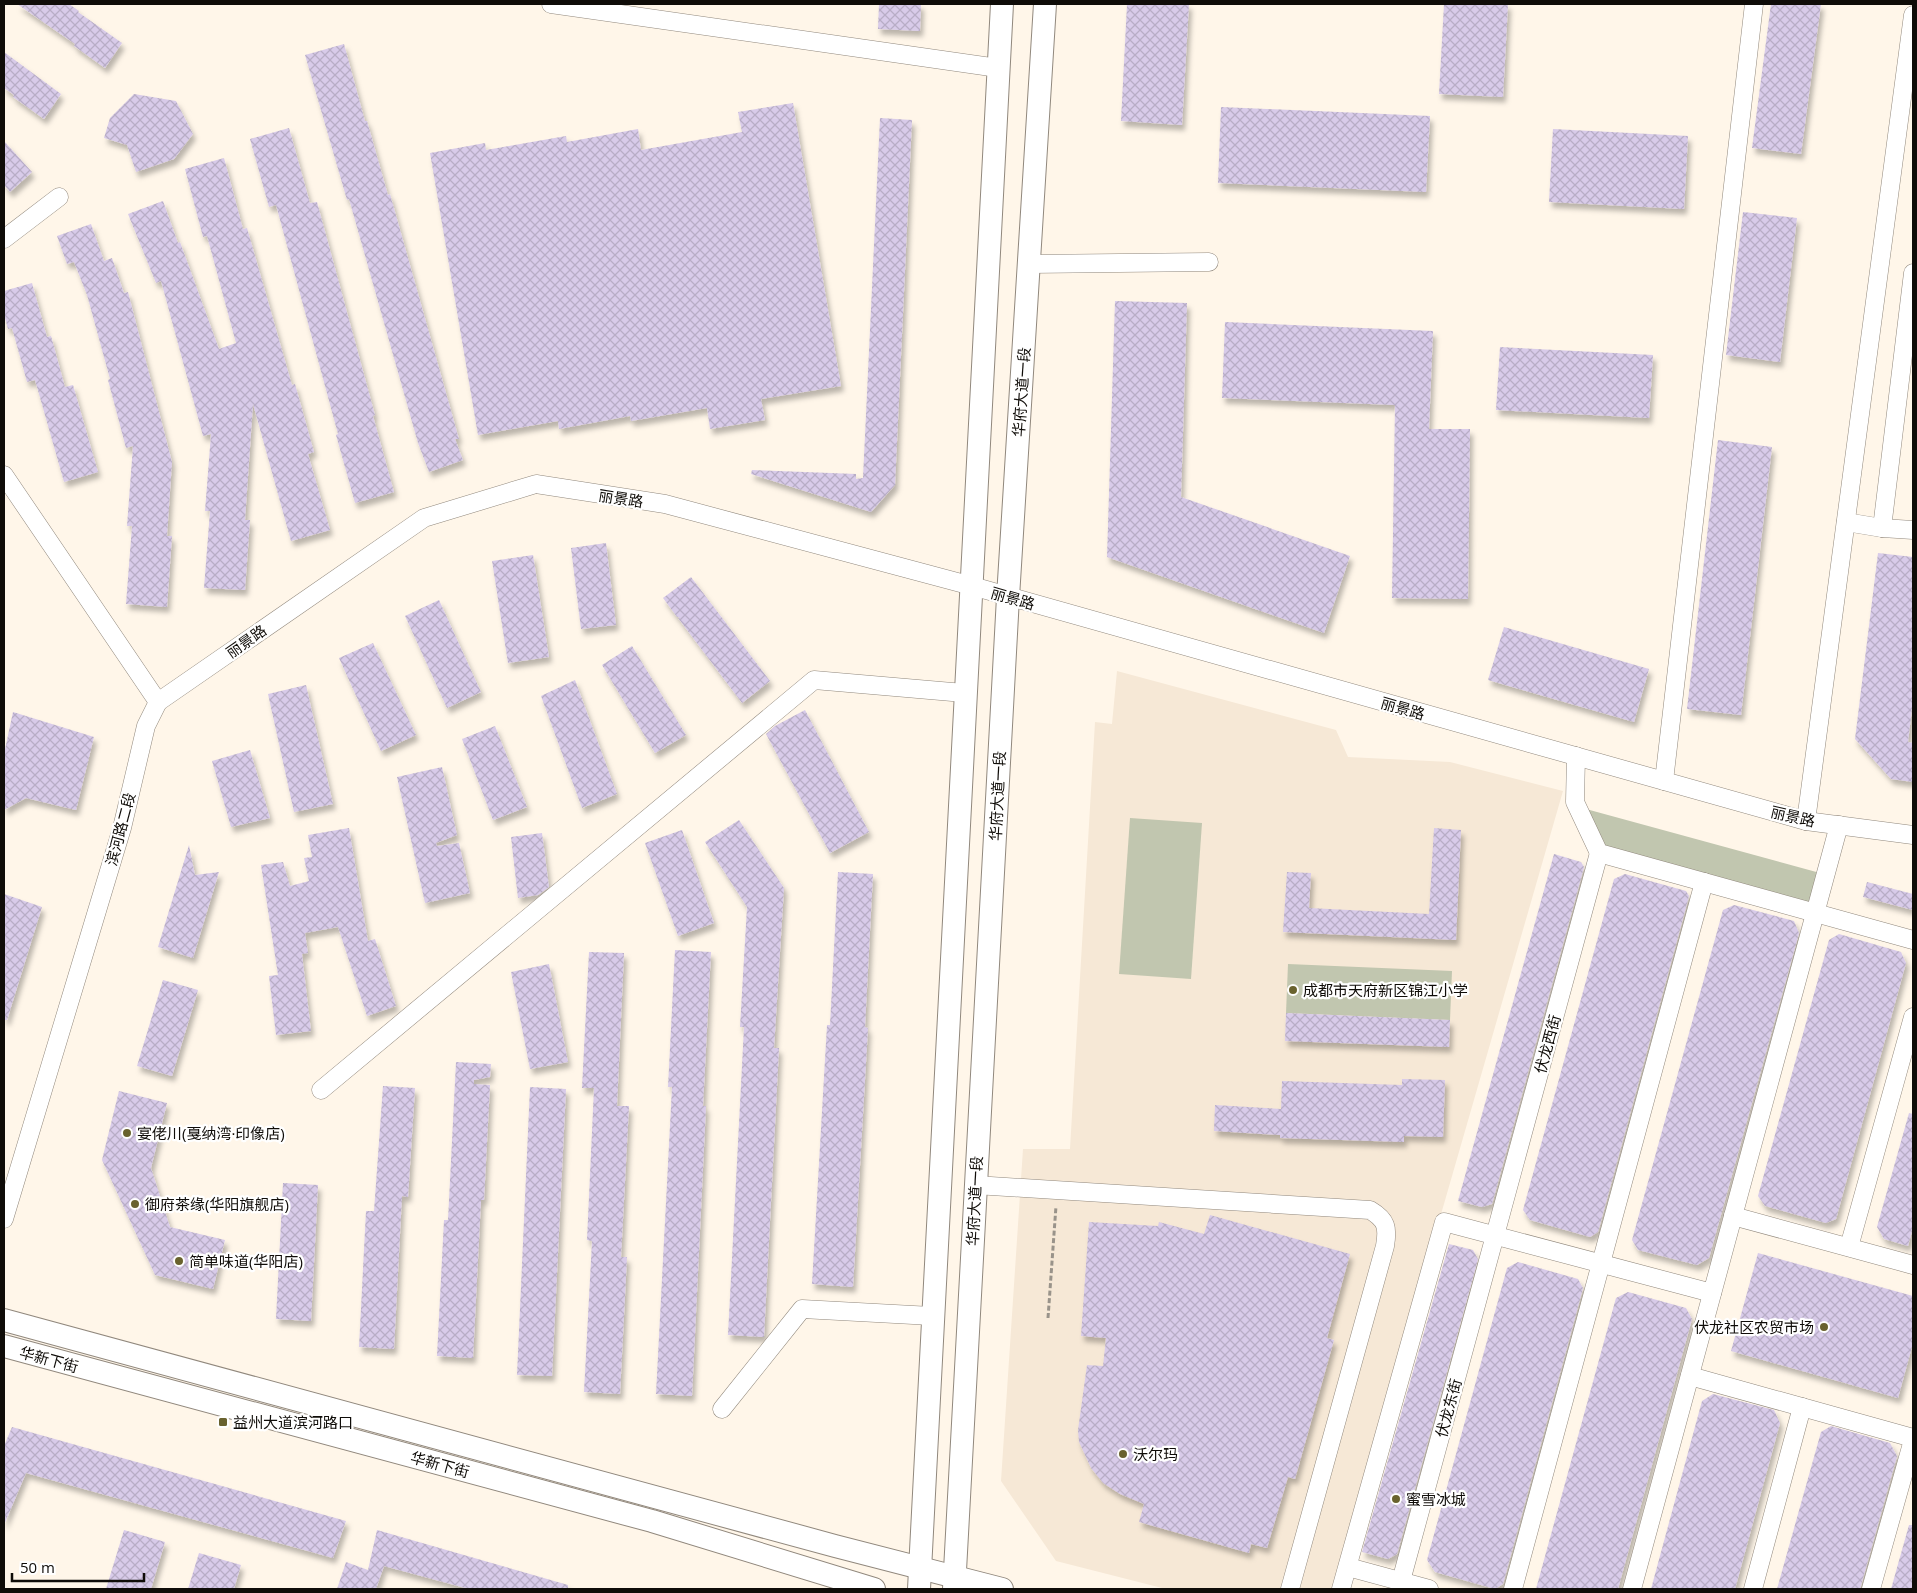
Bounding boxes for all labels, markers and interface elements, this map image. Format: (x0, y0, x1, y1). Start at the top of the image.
street label: 华府大道一段 (1008, 346, 1034, 438)
street label: 丽景路 (597, 485, 645, 511)
street label: 丽景路 (989, 582, 1037, 614)
street label: 丽景路 (222, 620, 270, 662)
street label: 丽景路 (1379, 692, 1427, 724)
street label: 华府大道一段 (985, 751, 1009, 841)
street label: 滨河路二段 (101, 790, 139, 868)
street label: 丽景路 (1769, 801, 1817, 831)
place label: 成都市天府新区锦江小学 (1303, 980, 1468, 1000)
marker: 成都市天府新区锦江小学 (1287, 984, 1299, 996)
street label: 伏龙西街 (1530, 1012, 1564, 1076)
place label: 宴佬川(戛纳湾·印像店) (137, 1123, 285, 1143)
marker: 宴佬川(戛纳湾·印像店) (121, 1127, 133, 1139)
street label: 华府大道一段 (962, 1156, 986, 1246)
place label: 御府茶缘(华阳旗舰店) (145, 1194, 289, 1214)
marker: 御府茶缘(华阳旗舰店) (129, 1198, 141, 1210)
place label: 简单味道(华阳店) (189, 1251, 303, 1271)
marker: 简单味道(华阳店) (173, 1255, 185, 1267)
place label: 伏龙社区农贸市场 (1694, 1317, 1814, 1337)
marker: 伏龙社区农贸市场 (1818, 1321, 1830, 1333)
street label: 华新下街 (17, 1342, 81, 1376)
street label: 伏龙东街 (1431, 1376, 1465, 1440)
place label: 益州大道滨河路口 (233, 1412, 353, 1432)
marker: 益州大道滨河路口 (217, 1416, 229, 1428)
place label: 沃尔玛 (1133, 1444, 1178, 1464)
street label: 华新下街 (408, 1447, 472, 1481)
marker: 沃尔玛 (1117, 1448, 1129, 1460)
place label: 蜜雪冰城 (1406, 1489, 1466, 1509)
marker: 蜜雪冰城 (1390, 1493, 1402, 1505)
scale bar (12, 1550, 145, 1582)
text: 50 m (20, 1557, 55, 1577)

